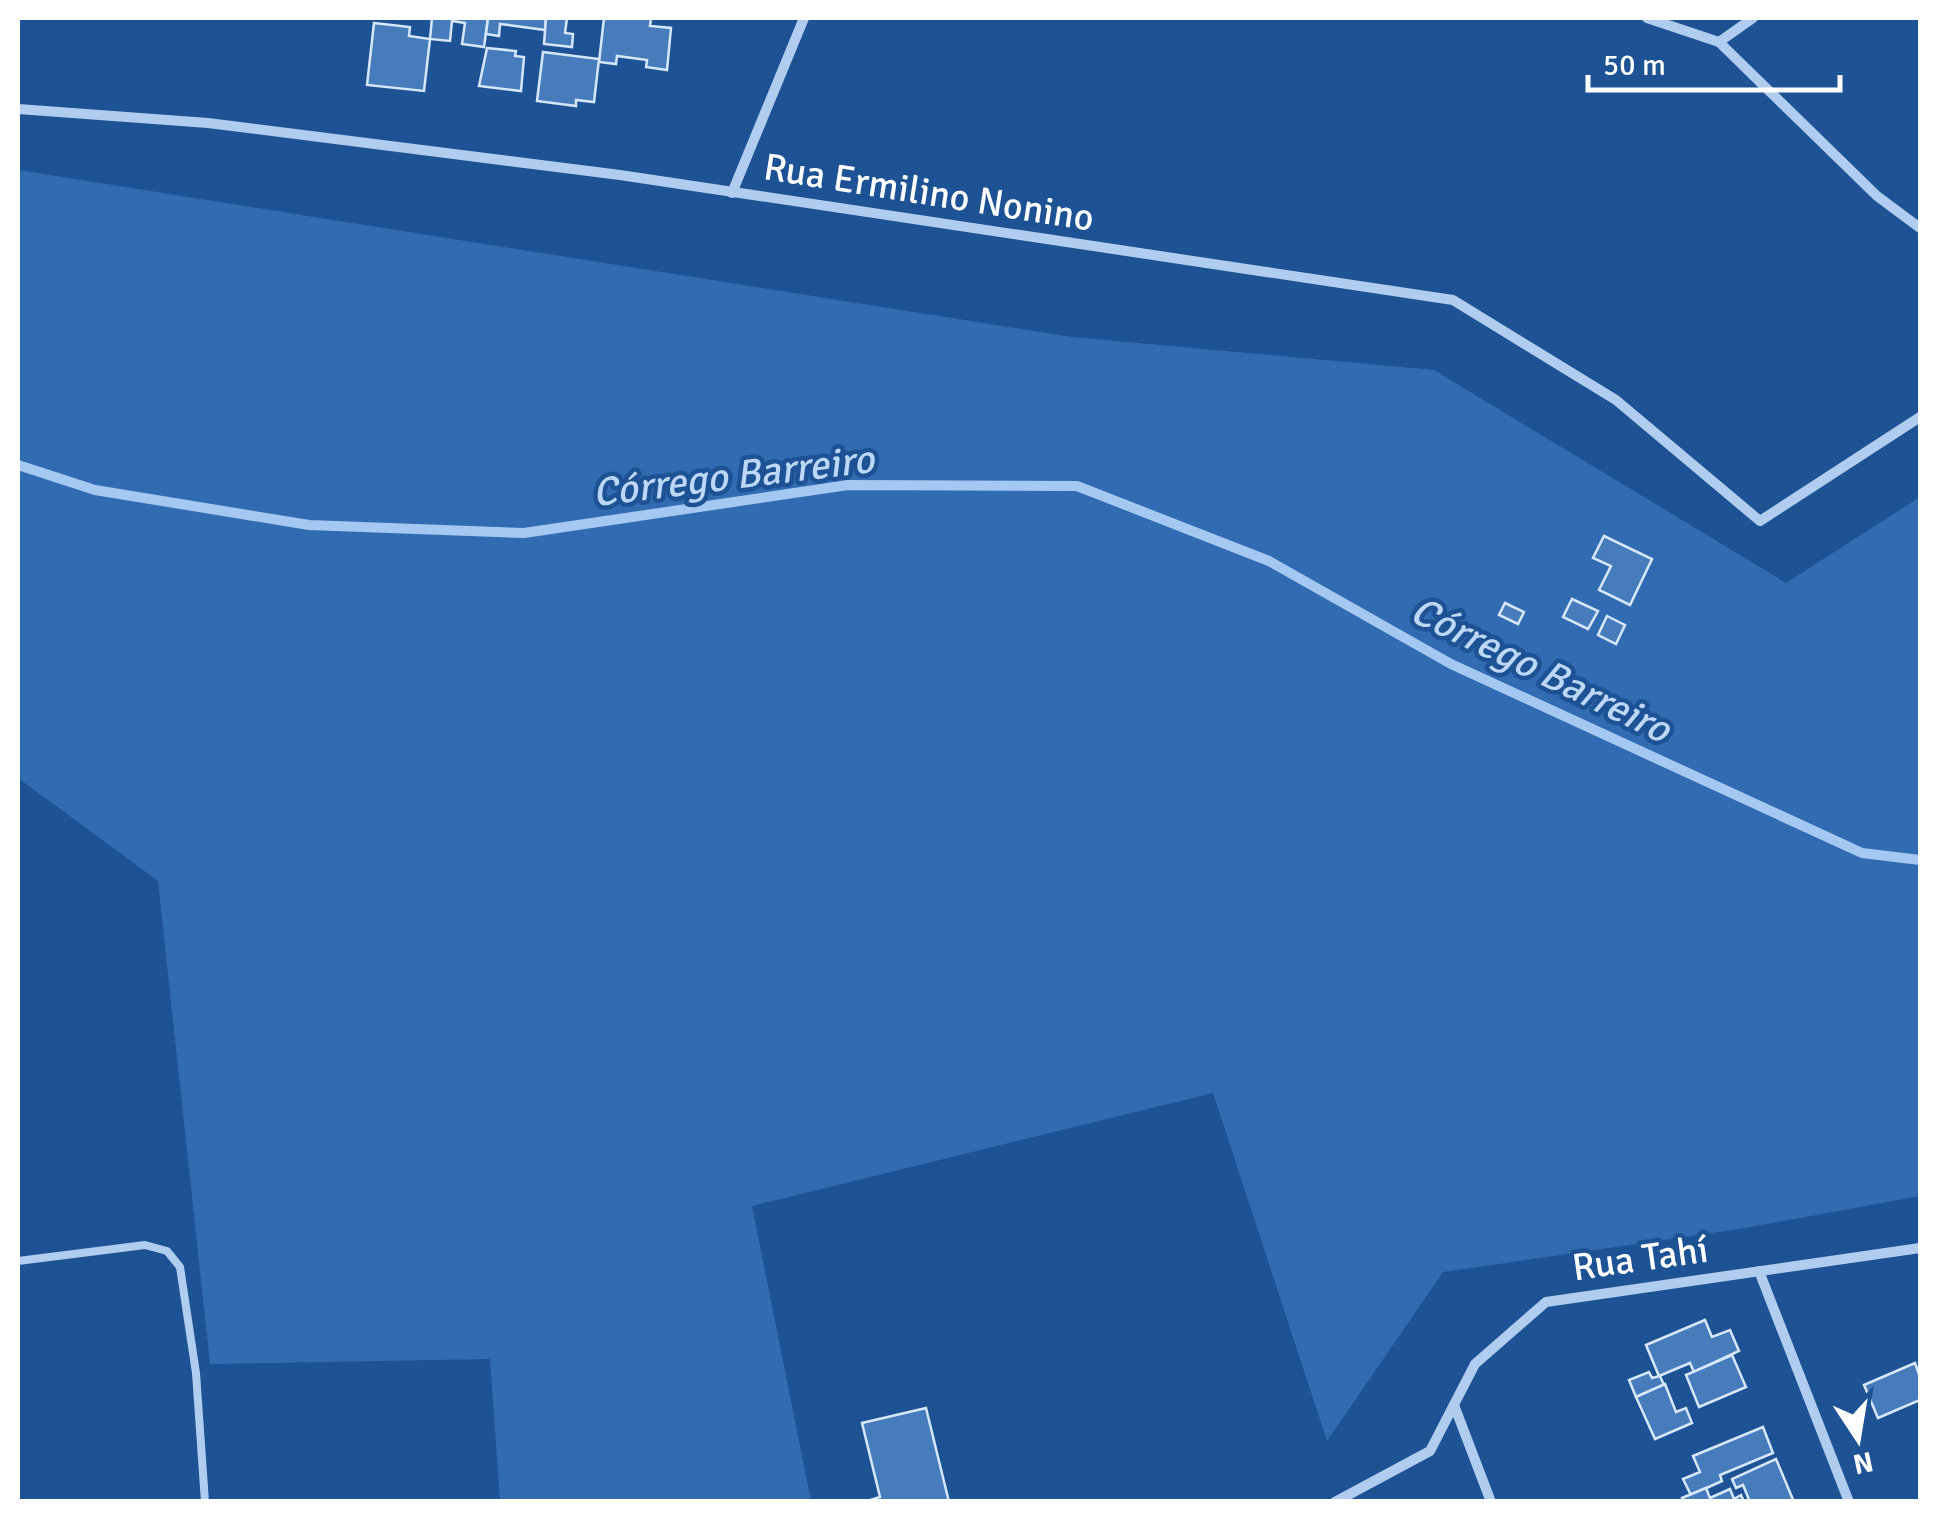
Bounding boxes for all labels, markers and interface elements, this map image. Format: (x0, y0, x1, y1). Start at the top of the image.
scale bar (1588, 30, 1840, 92)
text: 50 m (1603, 47, 1666, 84)
street label: Rua Ermilino Nonino (760, 143, 1097, 242)
water label: Córrego Barreiro (590, 434, 879, 518)
water label: Córrego Barreiro (1402, 585, 1681, 755)
street label: Rua Tahí (1569, 1226, 1712, 1291)
north arrow (1808, 1389, 1908, 1489)
text: N (1850, 1444, 1876, 1481)

